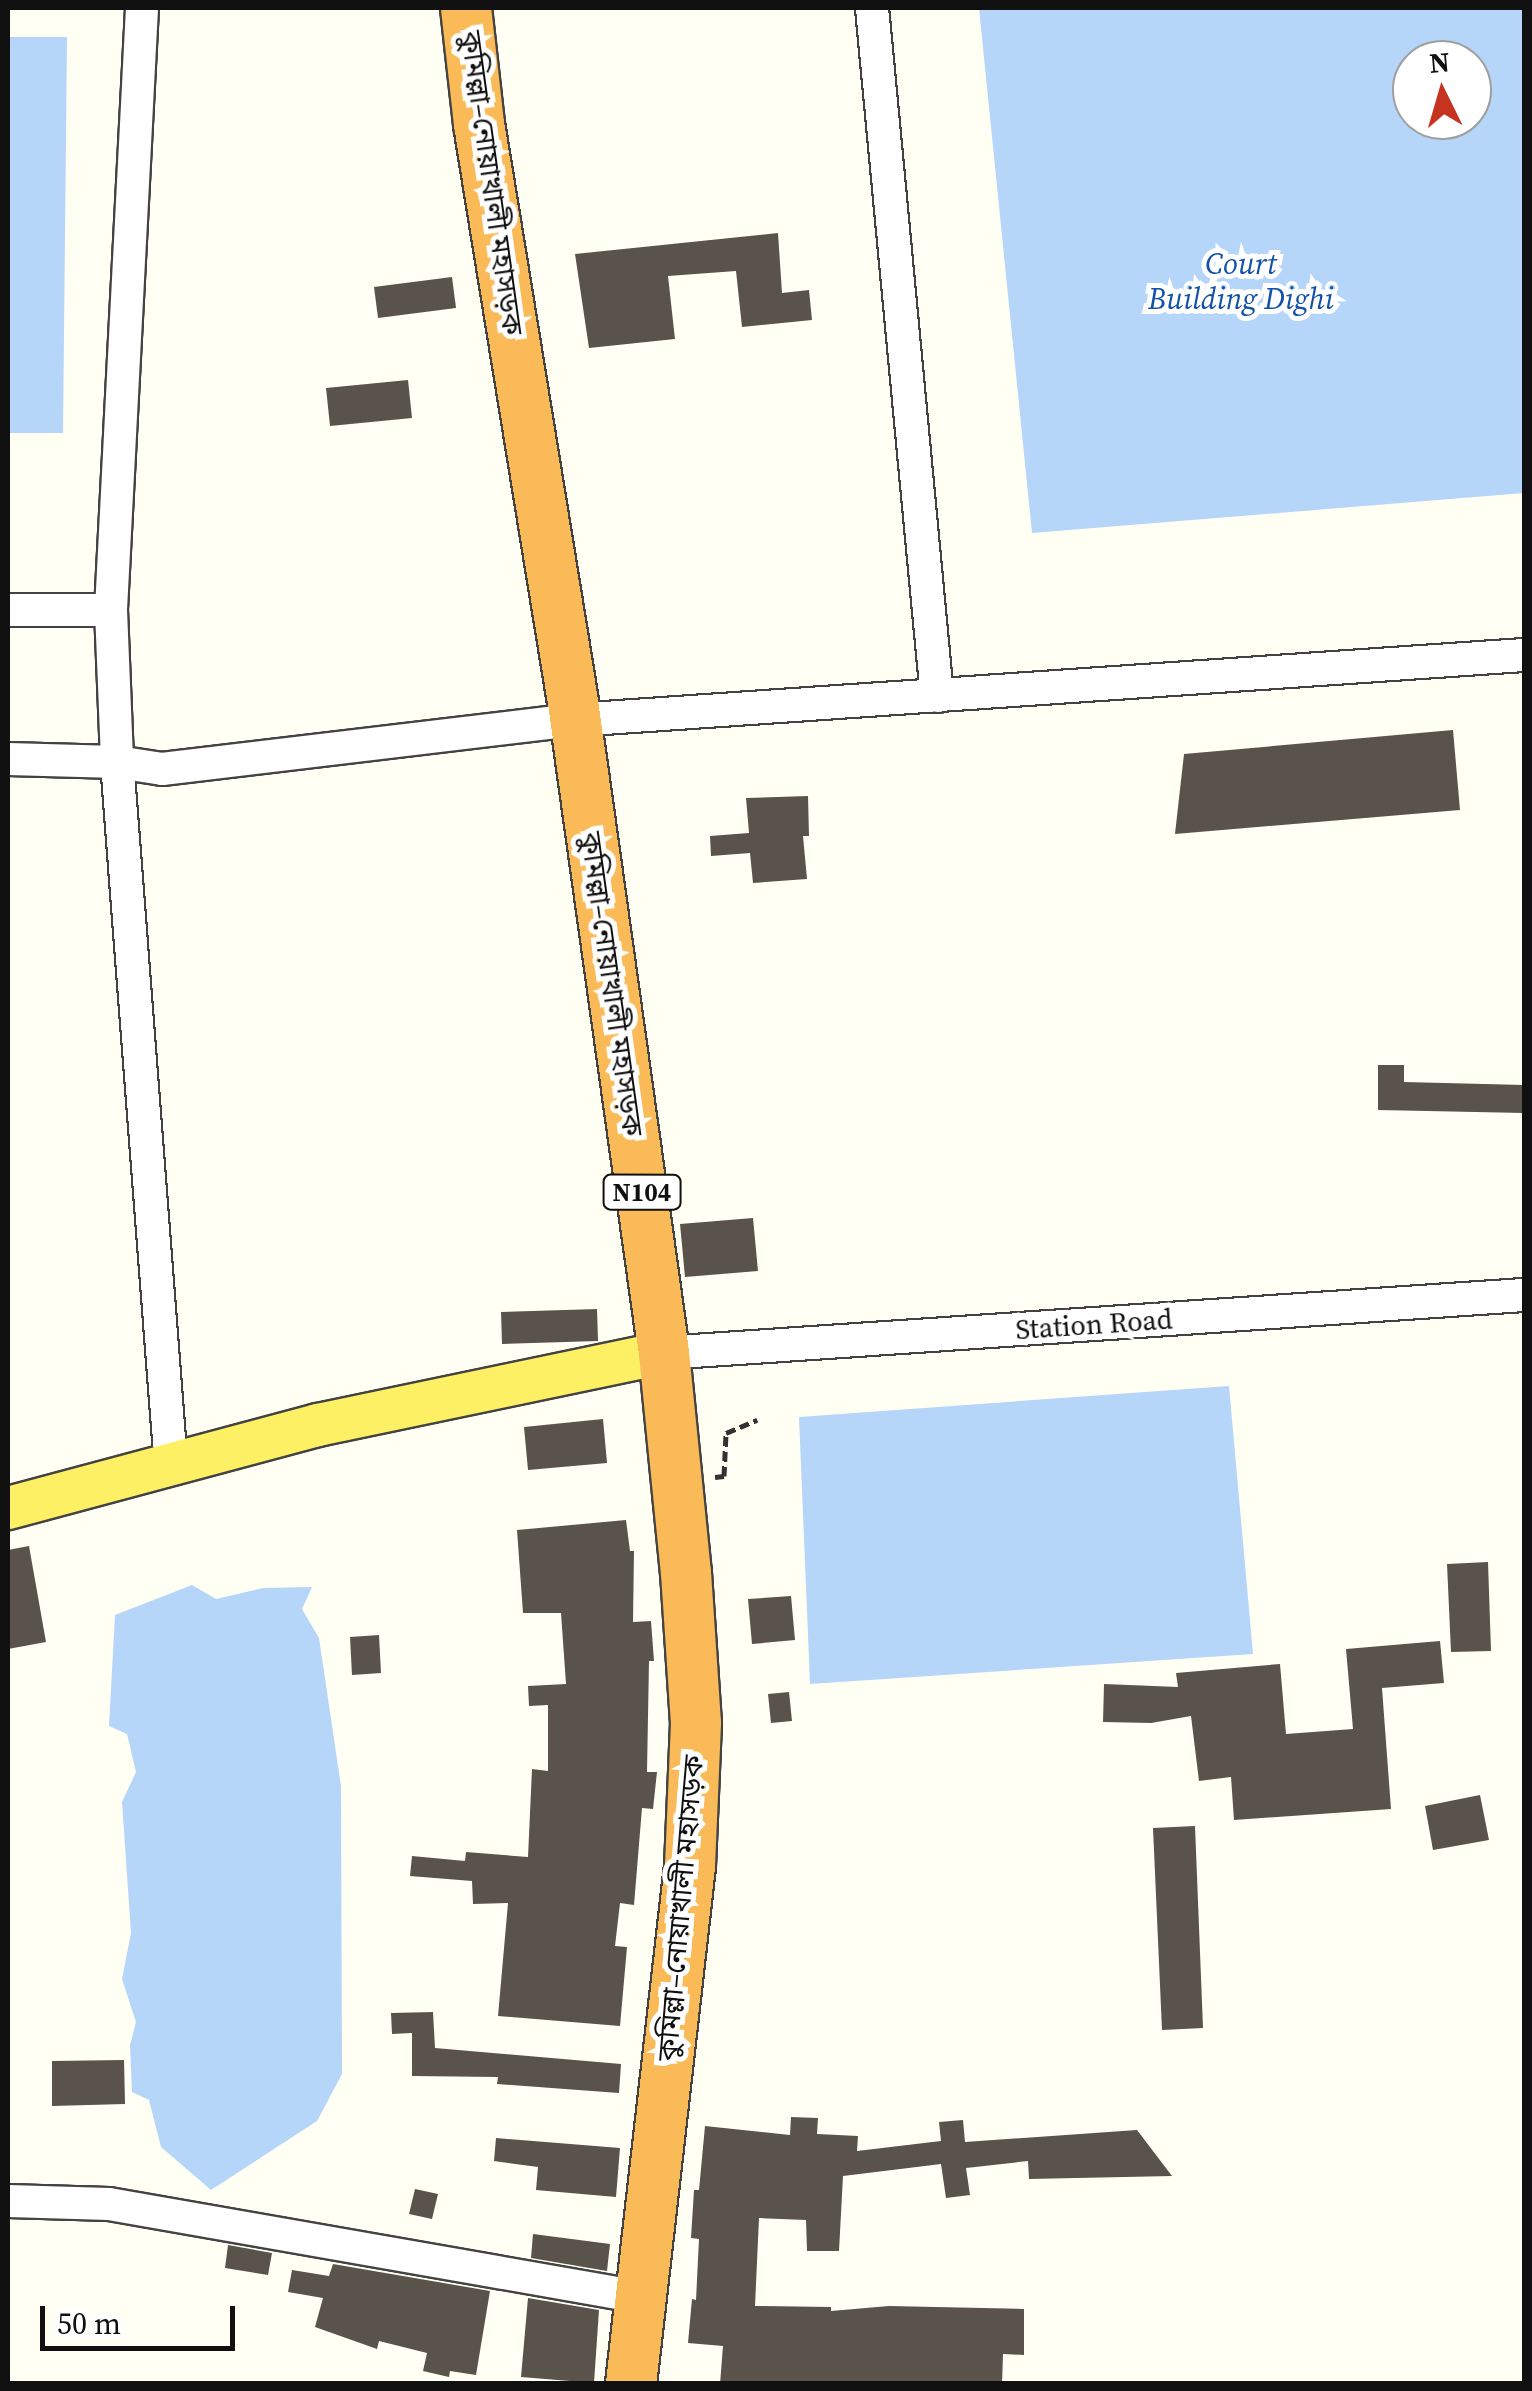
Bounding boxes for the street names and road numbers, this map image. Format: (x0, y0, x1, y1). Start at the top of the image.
street label: কুমিল্লা–নোয়াখালী মহাসড়ক (454, 29, 530, 337)
street label: কুমিল্লা–নোয়াখালী মহাসড়ক (574, 830, 650, 1138)
road number: N104 (602, 1172, 682, 1212)
street label: Station Road (1014, 1302, 1174, 1346)
street label: কুমিল্লা–নোয়াখালী মহাসড়ক (650, 1754, 710, 2062)

